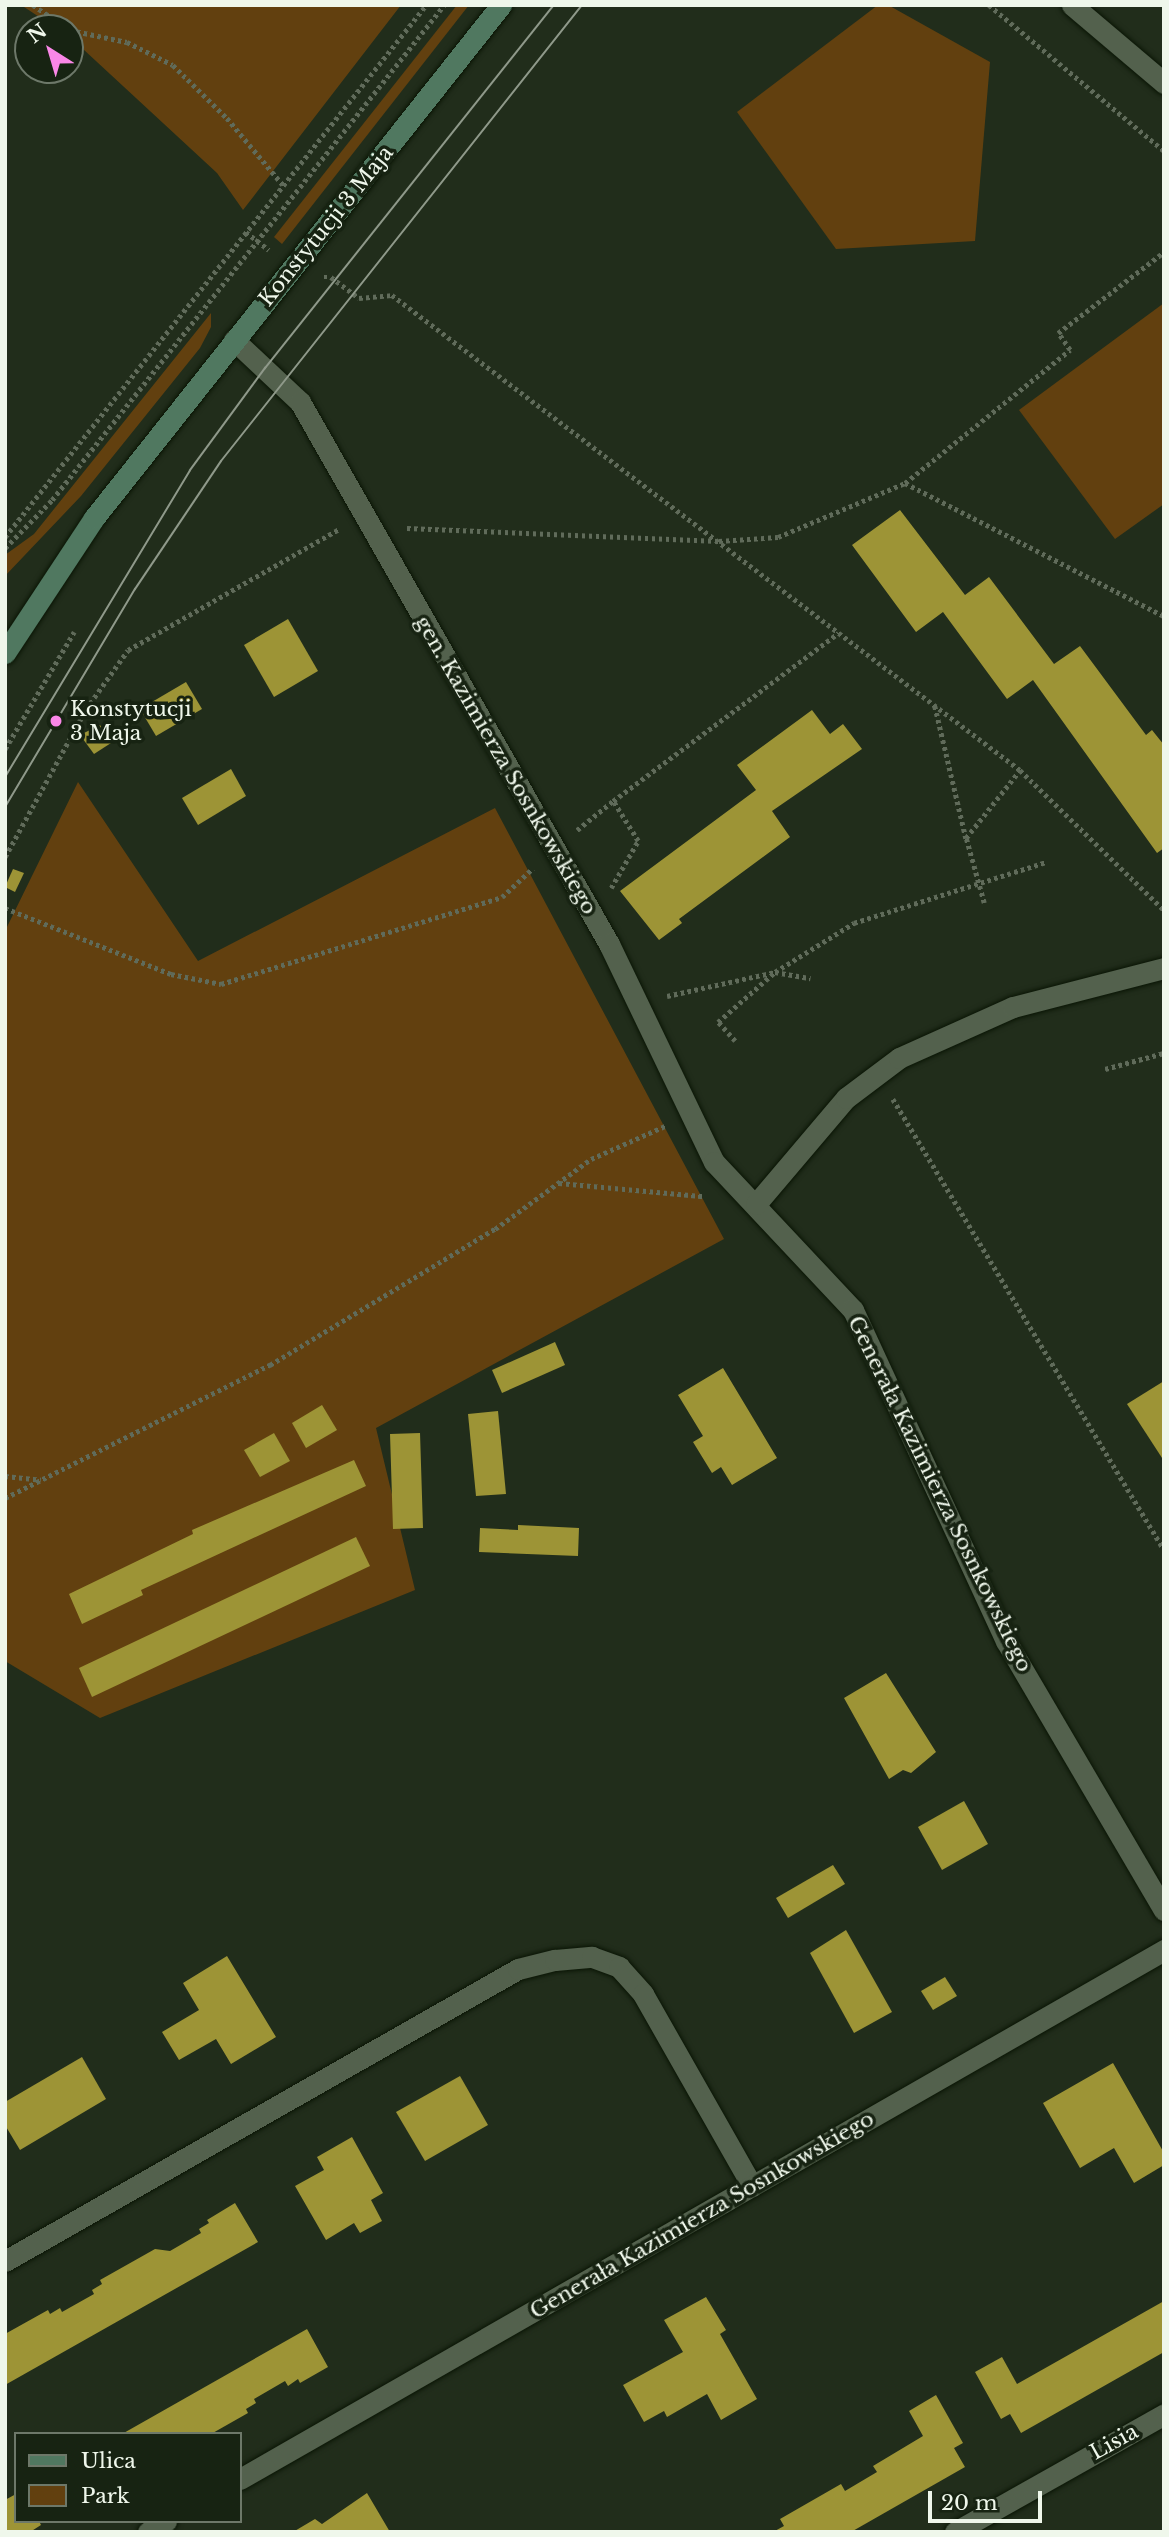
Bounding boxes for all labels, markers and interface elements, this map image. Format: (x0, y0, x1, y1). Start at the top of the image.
north arrow (14, 14, 84, 84)
text: N (23, 19, 51, 48)
street label: Konstytucji 3 Maja (254, 141, 398, 311)
street label: gen. Kazimierza Sosnkowskiego (410, 611, 602, 919)
place label: Konstytucji 3 Maja (70, 696, 192, 746)
marker: Konstytucji 3 Maja (48, 713, 64, 729)
street label: Generała Kazimierza Sosnkowskiego (842, 1312, 1038, 1676)
street label: Generała Kazimierza Sosnkowskiego (525, 2106, 879, 2324)
street label: Lisia (1086, 2419, 1142, 2465)
legend (14, 2432, 242, 2523)
text: Ulica (81, 2448, 136, 2474)
scale bar (931, 2478, 1045, 2522)
text: Park (81, 2483, 130, 2509)
text: 20 m (941, 2490, 998, 2516)

